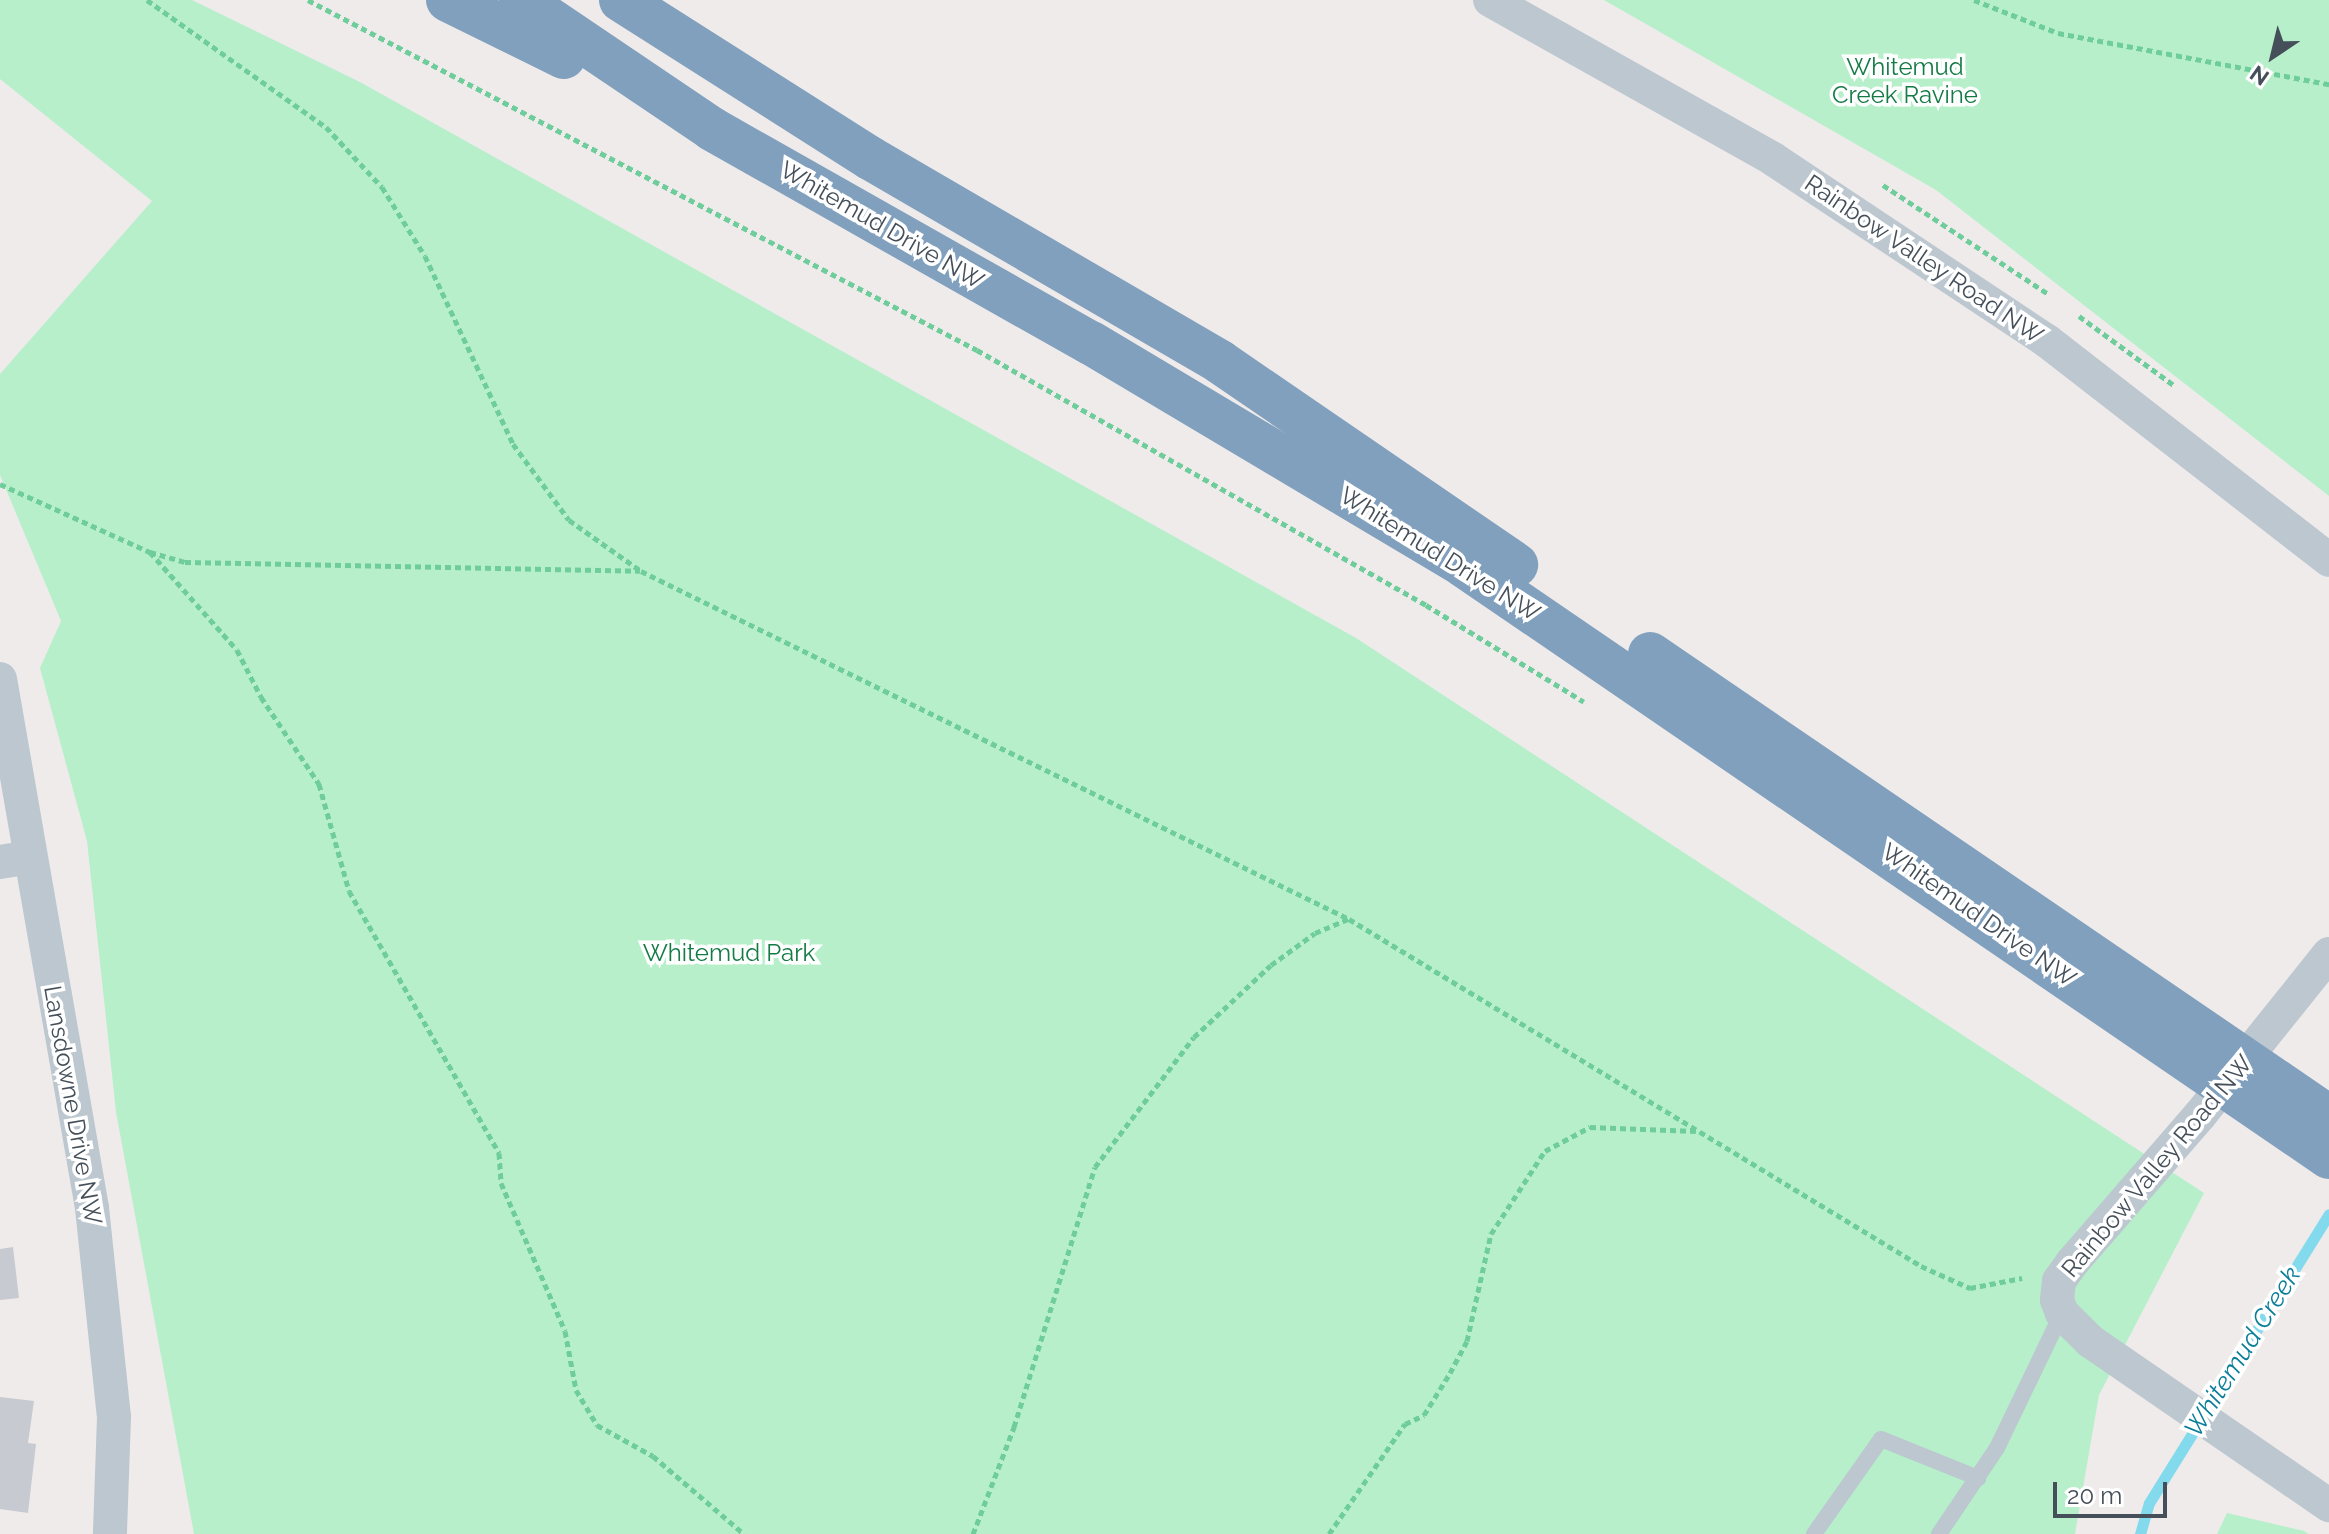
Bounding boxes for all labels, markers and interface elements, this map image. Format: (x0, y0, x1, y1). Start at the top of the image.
north arrow (2233, 16, 2313, 96)
park label: Whitemud Creek Ravine (1832, 53, 1978, 109)
text: N (2245, 60, 2274, 91)
street label: Whitemud Drive NW (775, 155, 989, 295)
street label: Rainbow Valley Road NW (1798, 168, 2050, 350)
street label: Whitemud Drive NW (1335, 481, 1545, 627)
street label: Whitemud Drive NW (1876, 837, 2082, 993)
park label: Whitemud Park (643, 939, 815, 967)
street label: Lansdowne Drive NW (38, 983, 108, 1227)
street label: Rainbow Valley Road NW (2055, 1048, 2259, 1284)
water label: Whitemud Creek (2178, 1261, 2308, 1443)
scale bar (2057, 1466, 2171, 1516)
text: 20 m (2067, 1481, 2122, 1510)

